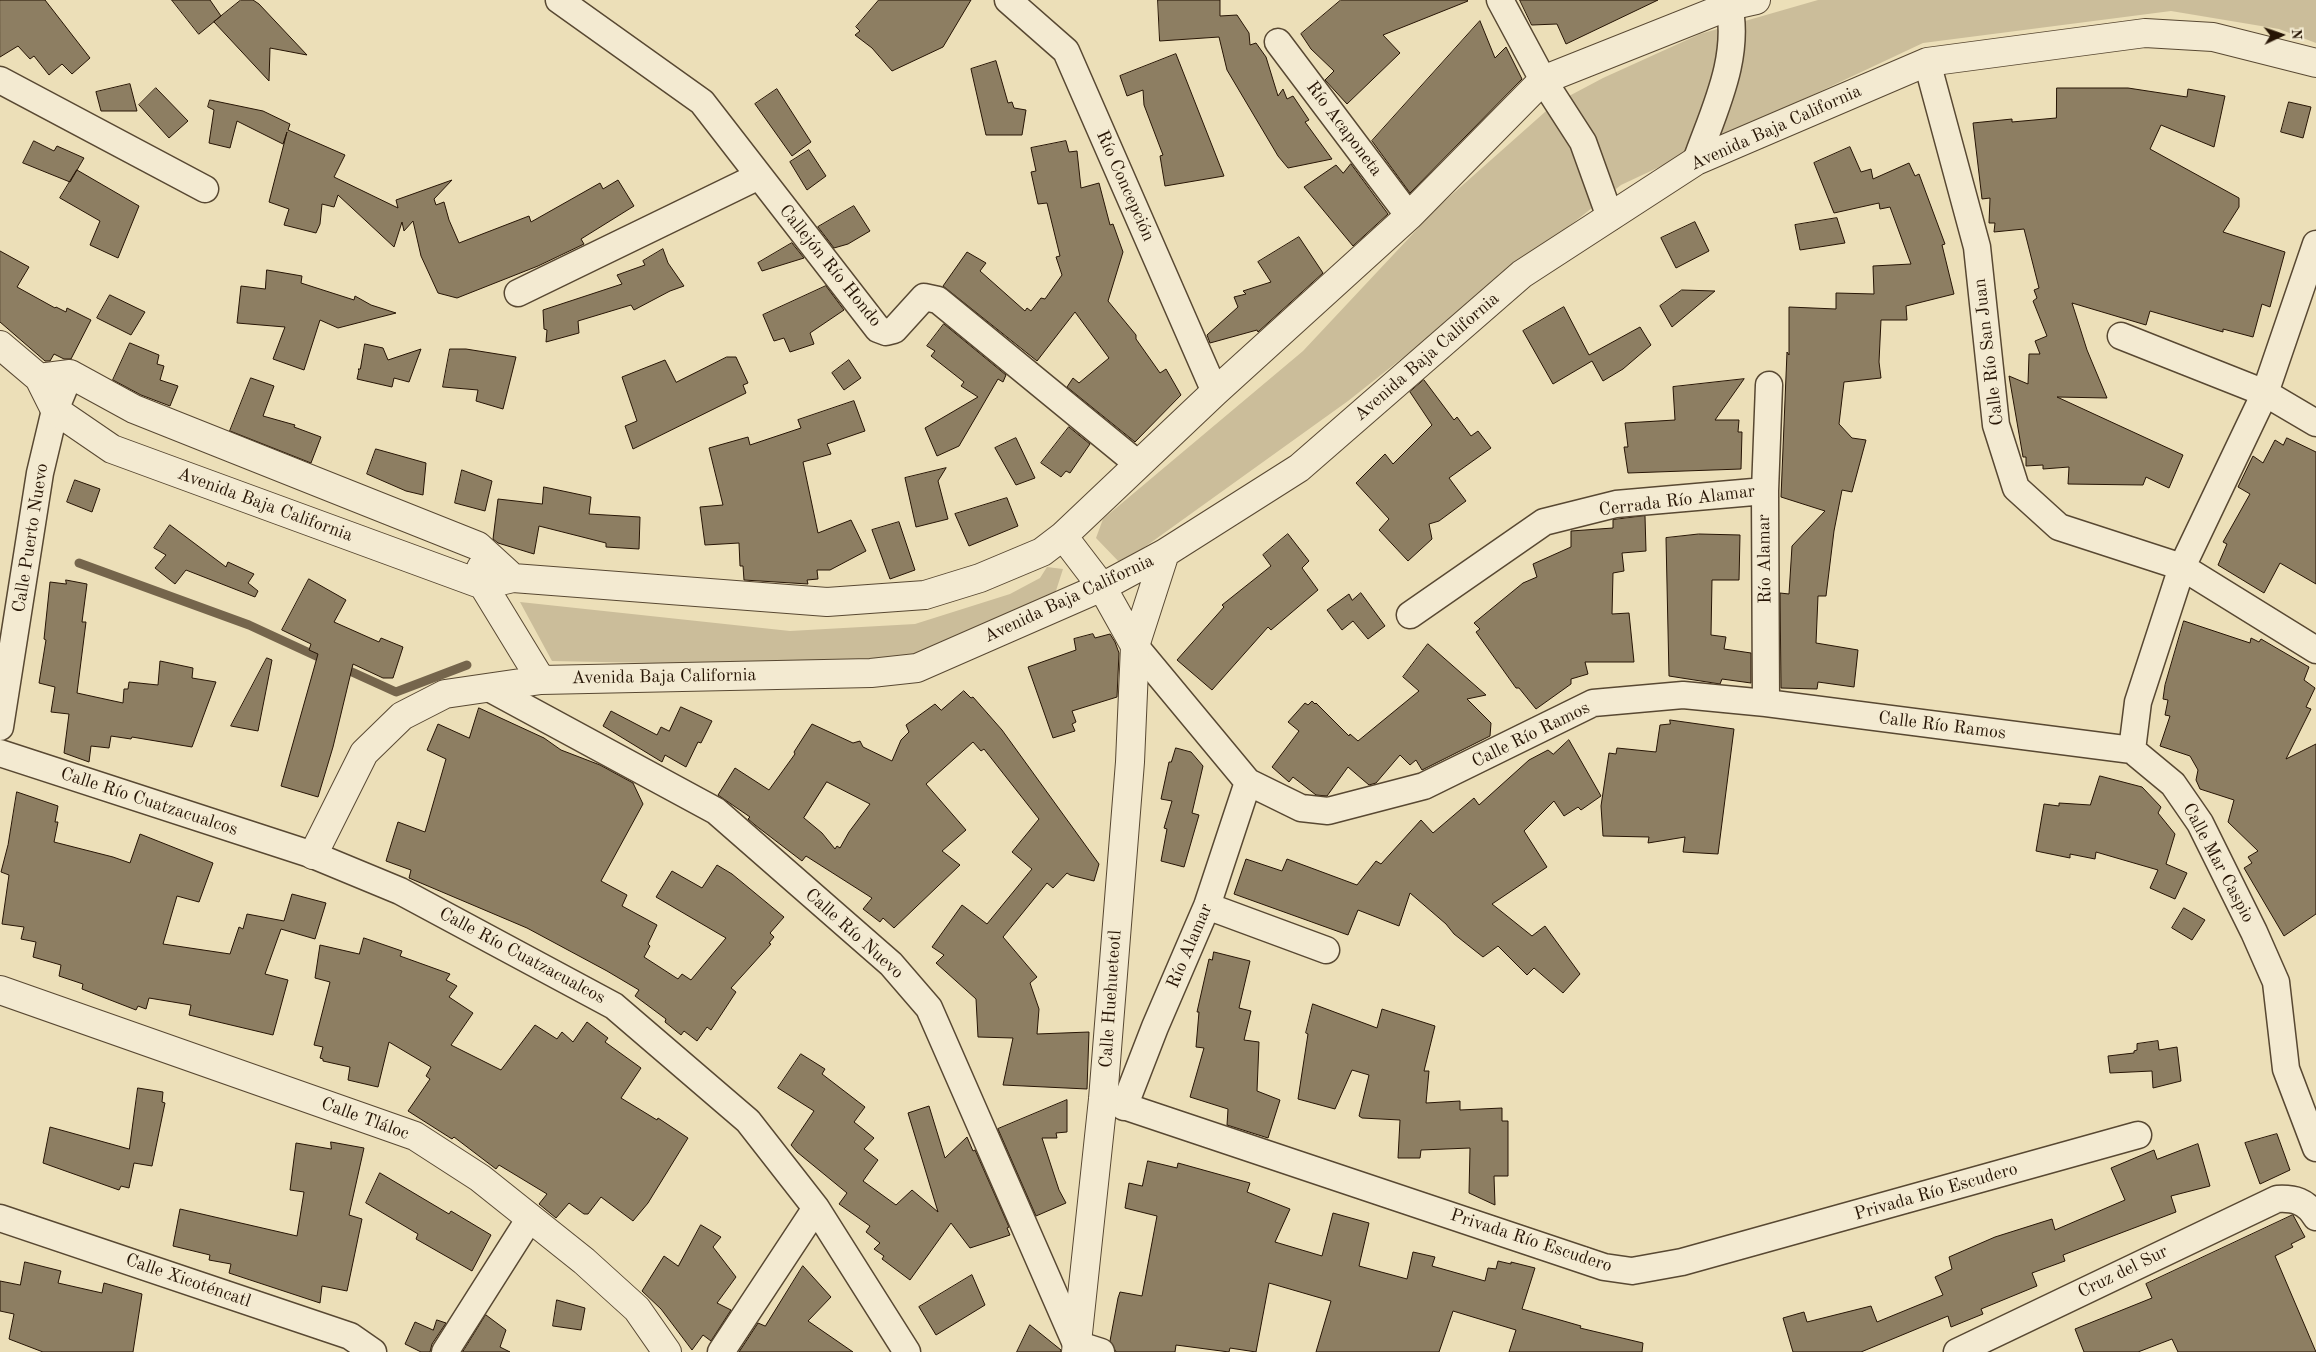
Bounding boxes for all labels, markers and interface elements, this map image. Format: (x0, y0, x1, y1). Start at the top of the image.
north arrow (2256, 10, 2306, 60)
text: N (2289, 28, 2303, 40)
street label: Río Acaponeta (1301, 77, 1387, 181)
street label: Avenida Baja California (1687, 81, 1865, 175)
street label: Río Concepción (1091, 127, 1159, 245)
street label: Callejón Río Hondo (774, 200, 886, 332)
street label: Calle Río San Juan (1969, 277, 2009, 427)
street label: Avenida Baja California (1350, 288, 1504, 426)
street label: Calle Puerto Nuevo (9, 462, 53, 614)
street label: Avenida Baja California (174, 463, 356, 547)
street label: Cerrada Río Alamar (1598, 481, 1756, 521)
street label: Río Alamar (1753, 514, 1777, 604)
street label: Avenida Baja California (981, 550, 1157, 648)
street label: Avenida Baja California (571, 665, 757, 689)
street label: Calle Río Ramos (1469, 697, 1593, 773)
street label: Calle Río Ramos (1877, 707, 2007, 745)
street label: Calle Río Cuatzacualcos (58, 763, 240, 841)
street label: Calle Mar Caspio (2177, 800, 2259, 926)
street label: Calle Río Nuevo (800, 884, 908, 984)
street label: Río Alamar (1163, 900, 1217, 992)
street label: Calle Río Cuatzacualcos (435, 903, 609, 1009)
street label: Calle Huehueteotl (1095, 929, 1127, 1069)
street label: Calle Tláloc (318, 1093, 412, 1145)
street label: Privada Río Escudero (1852, 1158, 2020, 1226)
street label: Privada Río Escudero (1447, 1205, 1615, 1277)
street label: Cruz del Sur (2074, 1241, 2172, 1303)
street label: Calle Xicoténcatl (122, 1249, 254, 1313)

